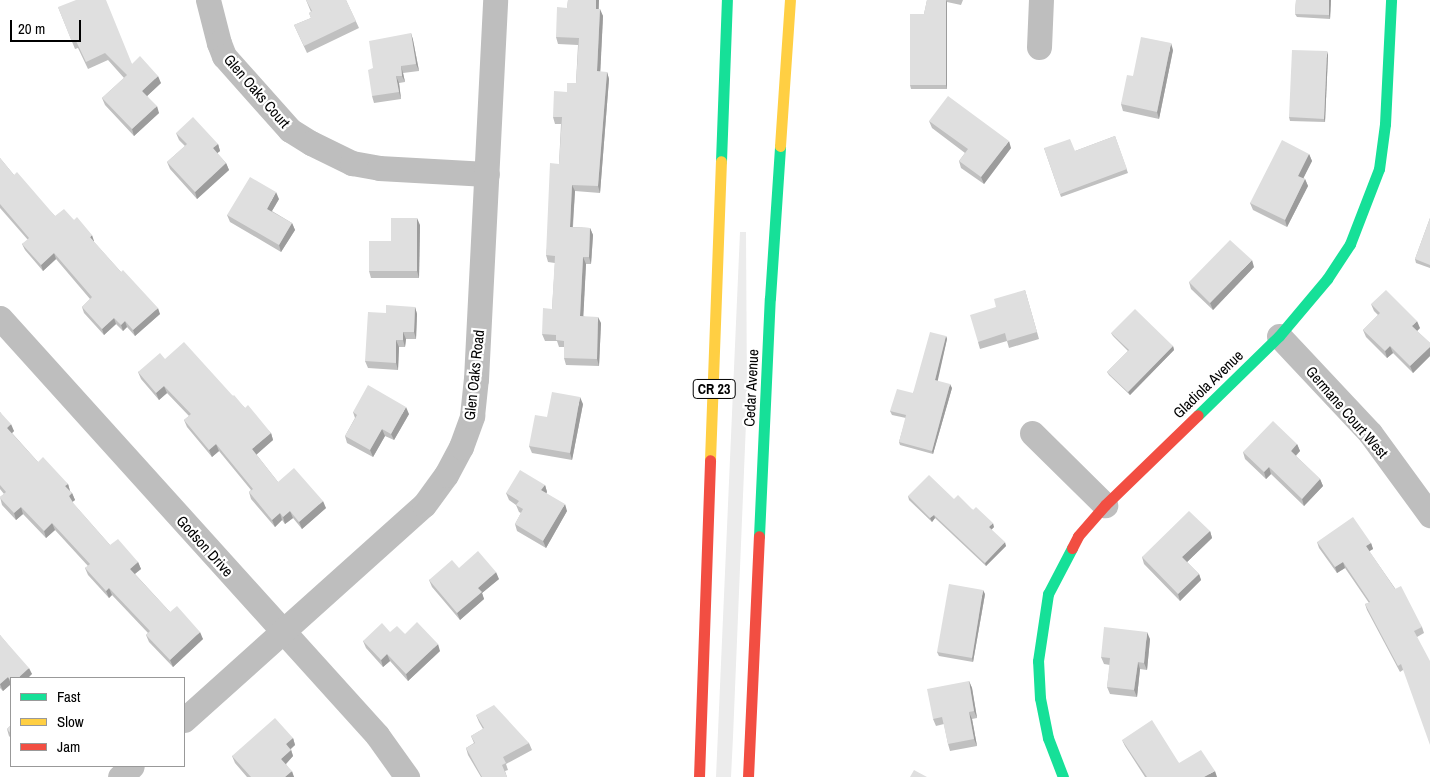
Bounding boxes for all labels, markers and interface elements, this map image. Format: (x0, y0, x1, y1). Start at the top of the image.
scale bar (12, 10, 84, 42)
text: 20 m (18, 18, 45, 39)
street label: Glen Oaks Court (220, 51, 294, 131)
street label: Glen Oaks Road (460, 329, 488, 421)
street label: Gladiola Avenue (1169, 346, 1247, 422)
street label: Cedar Avenue (740, 348, 762, 428)
street label: Germane Court West (1302, 362, 1392, 462)
road number: CR 23 (692, 378, 736, 400)
street label: Godson Drive (173, 512, 237, 580)
legend (10, 677, 185, 767)
text: Fast (57, 686, 80, 707)
text: Slow (57, 711, 84, 732)
text: Jam (57, 736, 80, 757)

